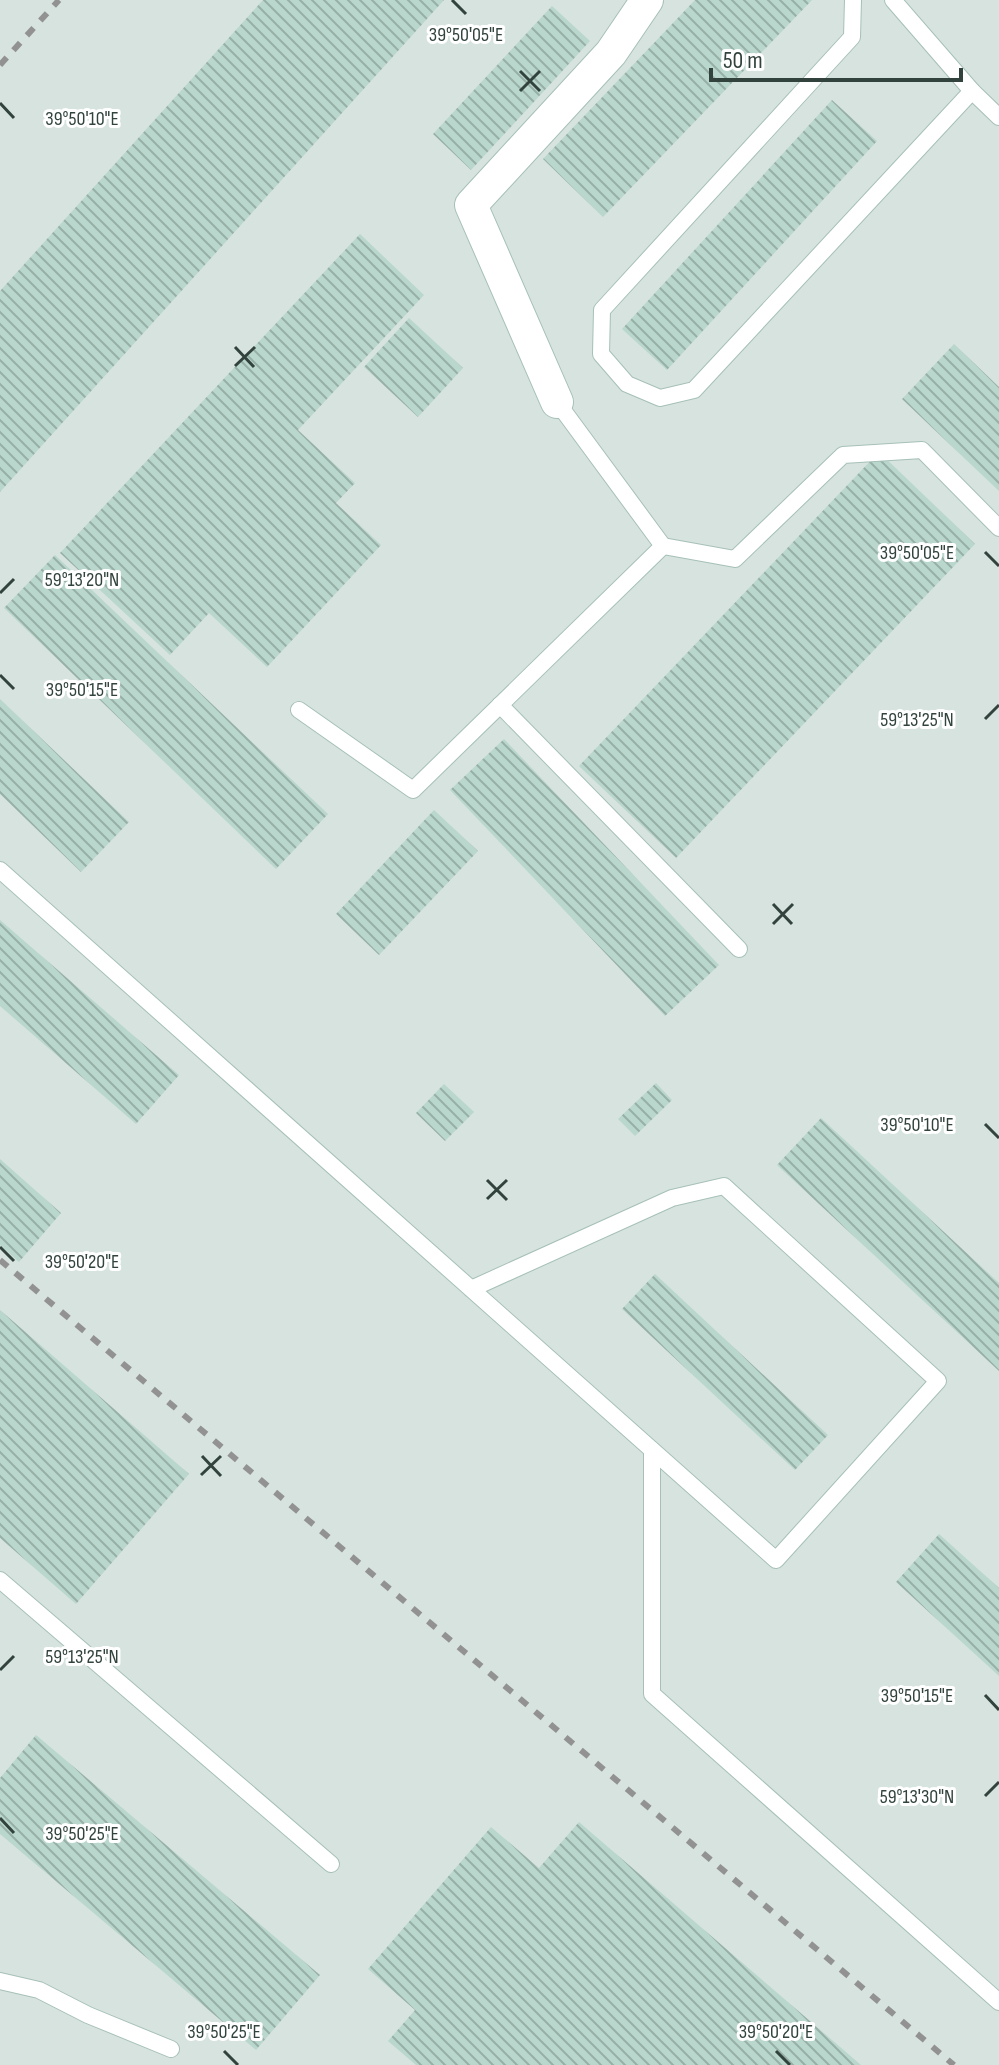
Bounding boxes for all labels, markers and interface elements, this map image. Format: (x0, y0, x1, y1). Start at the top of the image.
text: 39°50'05"E (429, 23, 503, 47)
scale bar (711, 32, 961, 82)
text: 50 m (723, 46, 763, 75)
text: 39°50'10"E (45, 107, 119, 131)
text: 39°50'05"E (880, 541, 954, 565)
text: 59°13'20"N (45, 568, 119, 592)
text: 39°50'15"E (46, 678, 118, 702)
text: 59°13'25"N (880, 708, 954, 732)
text: 39°50'10"E (880, 1113, 954, 1137)
text: 39°50'20"E (45, 1250, 119, 1274)
text: 59°13'25"N (45, 1645, 119, 1669)
text: 39°50'15"E (881, 1684, 953, 1708)
text: 59°13'30"N (880, 1785, 954, 1809)
text: 39°50'25"E (45, 1822, 119, 1846)
text: 39°50'25"E (187, 2020, 261, 2044)
text: 39°50'20"E (739, 2020, 813, 2044)

